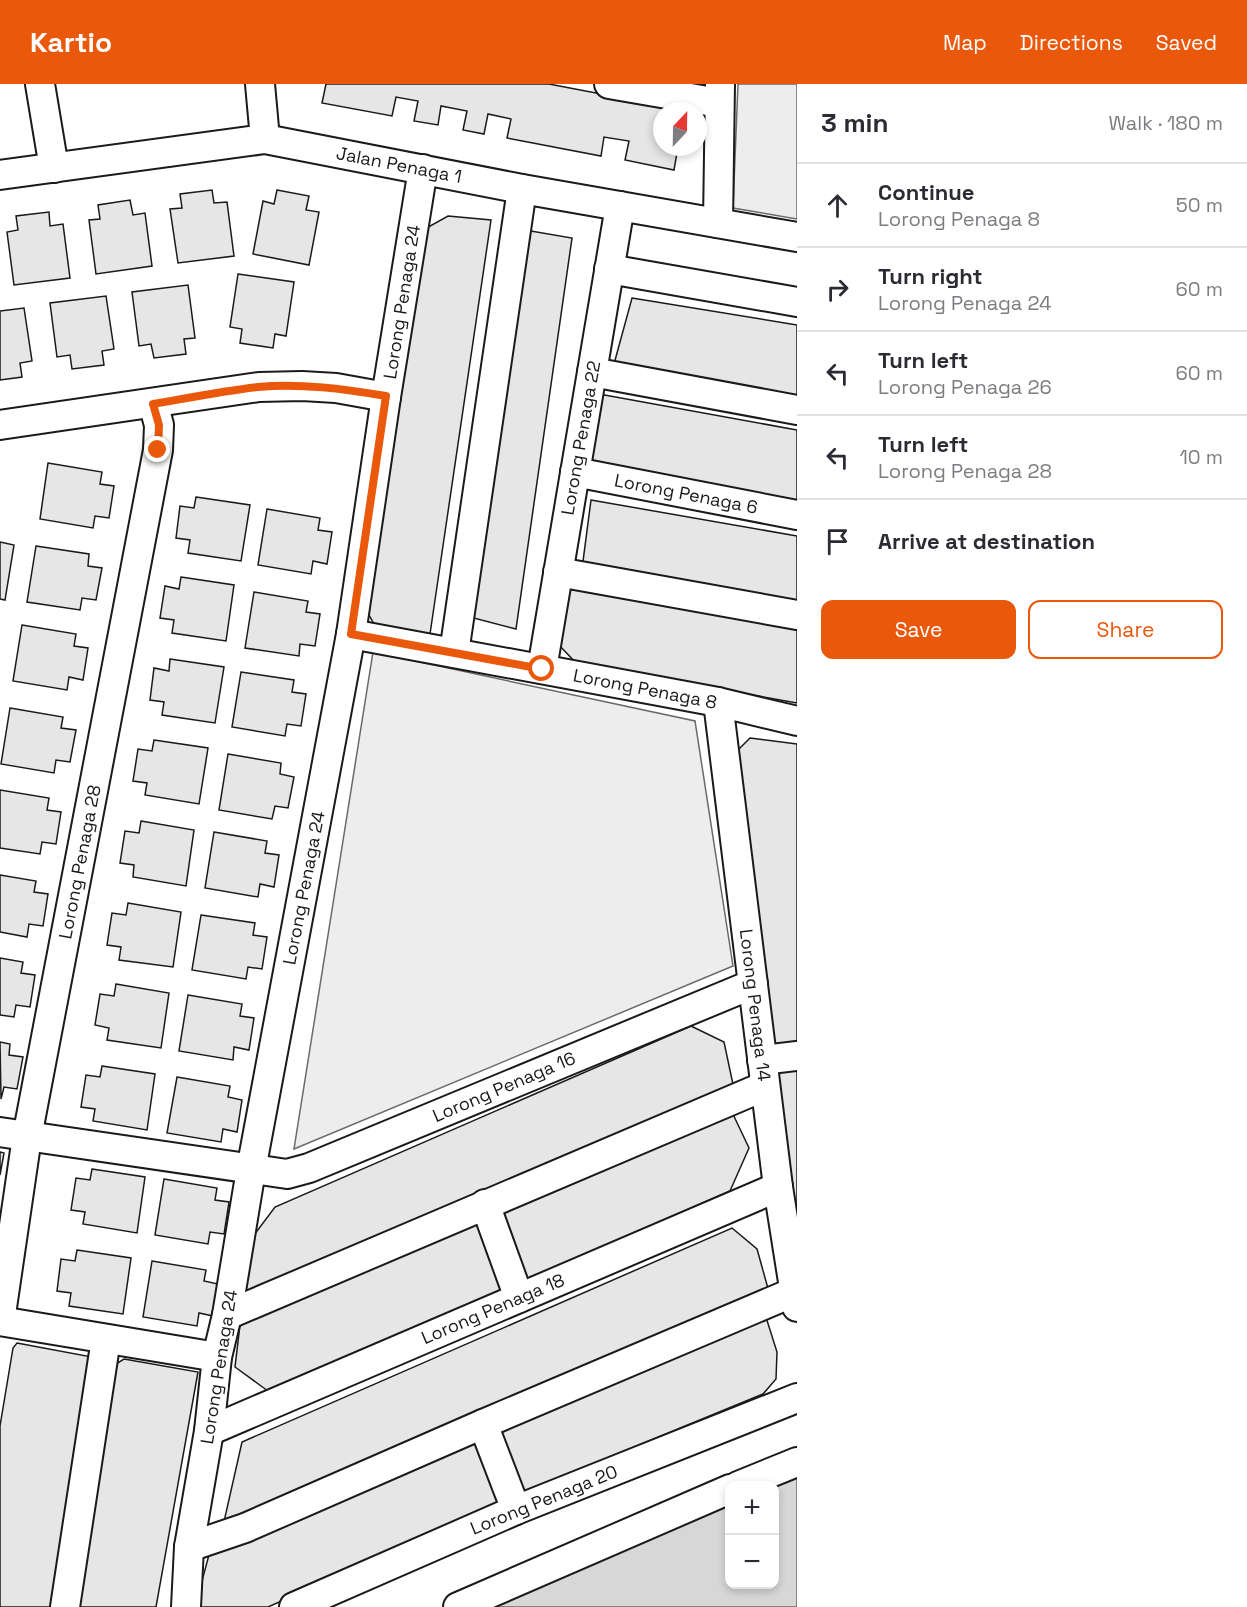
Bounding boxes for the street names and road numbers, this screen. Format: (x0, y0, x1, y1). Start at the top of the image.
street label: Jalan Penaga 1 (334, 141, 464, 188)
street label: Lorong Penaga 24 (378, 223, 425, 381)
street label: Lorong Penaga 22 (556, 359, 605, 517)
street label: Lorong Penaga 6 (612, 468, 760, 519)
street label: Lorong Penaga 8 (571, 663, 719, 714)
street label: Lorong Penaga 28 (53, 783, 106, 941)
street label: Lorong Penaga 24 (277, 809, 330, 967)
street label: Lorong Penaga 14 (735, 927, 776, 1082)
street label: Lorong Penaga 16 (429, 1046, 579, 1127)
street label: Lorong Penaga 18 (418, 1268, 568, 1349)
street label: Lorong Penaga 24 (195, 1288, 242, 1446)
street label: Lorong Penaga 20 (467, 1459, 621, 1540)

